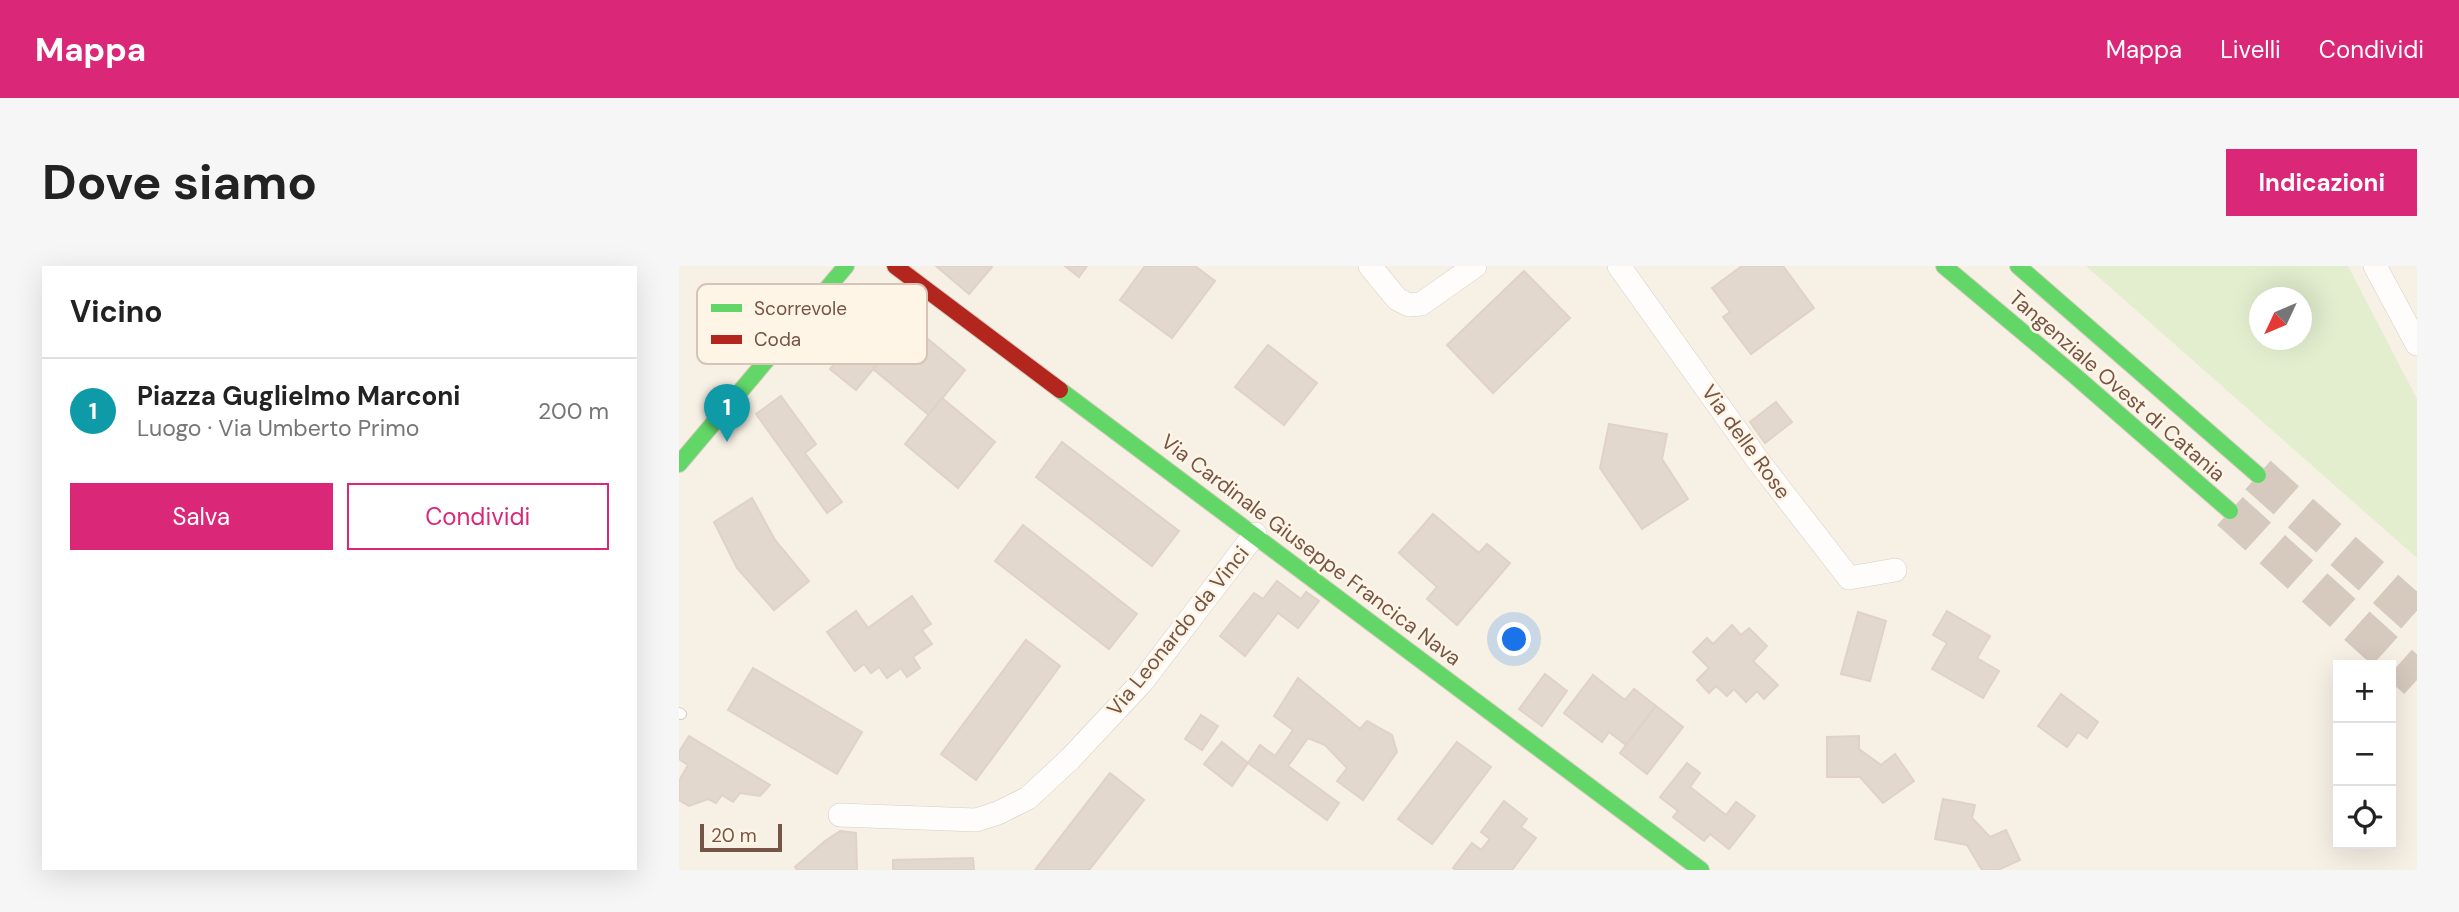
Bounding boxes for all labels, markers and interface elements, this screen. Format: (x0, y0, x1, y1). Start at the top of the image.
text: Mappa (35, 28, 146, 71)
text: Mappa (2106, 34, 2182, 65)
text: Livelli (2220, 34, 2281, 65)
text: Condividi (2319, 34, 2424, 65)
button: Indicazioni (2226, 149, 2417, 216)
text: Dove siamo (42, 150, 317, 214)
legend (697, 284, 927, 364)
street label: Tangenziale Ovest di Catania (2003, 284, 2231, 488)
north arrow (2249, 287, 2312, 350)
text: Vicino (70, 292, 163, 331)
text: Scorrevole (754, 296, 847, 321)
text: Coda (754, 327, 801, 352)
text: Piazza Guglielmo Marconi (137, 379, 461, 413)
street label: Via delle Rose (1695, 379, 1797, 505)
pin: 1 (704, 384, 750, 442)
text: 1 (89, 396, 97, 426)
text: 200 m (538, 396, 609, 426)
text: Luogo · Via Umberto Primo (137, 413, 419, 443)
street label: Via Cardinale Giuseppe Francica Nava (1155, 428, 1467, 672)
button: Salva (70, 483, 333, 550)
button: Condividi (347, 483, 609, 550)
street label: Via Leonardo da Vinci (1101, 540, 1255, 722)
your location (1497, 622, 1531, 656)
map controls (2333, 660, 2396, 849)
button: + (2333, 660, 2396, 723)
button: − (2333, 723, 2396, 786)
button: locate (2333, 786, 2396, 849)
scale bar (700, 821, 782, 853)
text: 20 m (711, 823, 757, 848)

